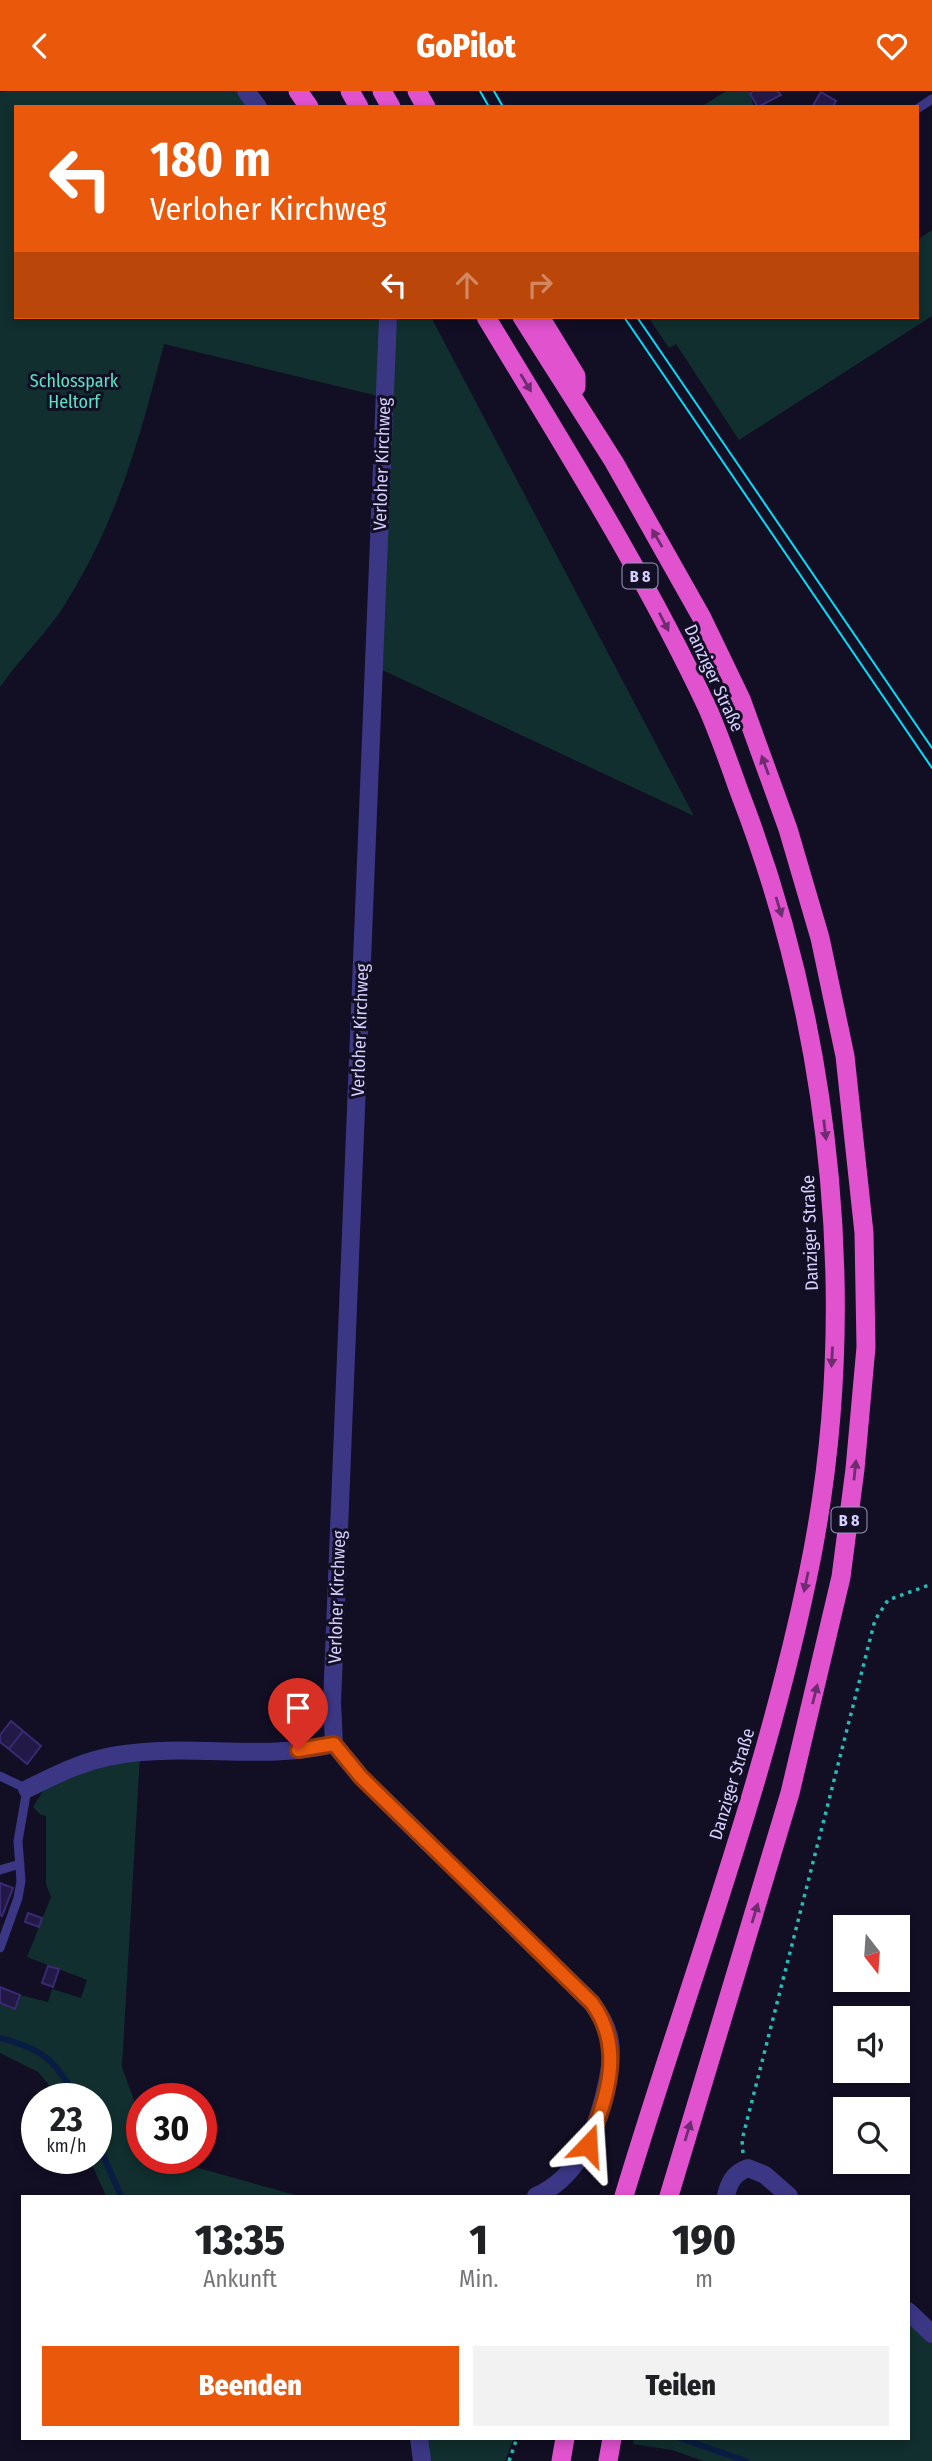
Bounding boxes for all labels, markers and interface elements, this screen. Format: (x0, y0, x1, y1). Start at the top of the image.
icon: back (21, 27, 59, 65)
text: GoPilot (416, 27, 516, 65)
icon: heart (873, 27, 911, 65)
text: 180 m (150, 130, 271, 189)
icon: left (35, 133, 126, 224)
text: Verloher Kirchweg (150, 190, 387, 228)
icon: left (375, 266, 413, 304)
icon: ahead (448, 266, 486, 304)
icon: right (521, 266, 559, 304)
park label: Schlosspark Heltorf (30, 370, 119, 413)
one-way arrow (520, 374, 533, 393)
street label: Verloher Kirchweg (369, 397, 395, 531)
one-way arrow (651, 528, 663, 547)
road number: B 8 (622, 563, 658, 589)
one-way arrow (658, 613, 670, 633)
street label: Danziger Straße (680, 621, 748, 735)
one-way arrow (759, 755, 770, 776)
one-way arrow (774, 897, 784, 918)
street label: Verloher Kirchweg (347, 963, 373, 1097)
one-way arrow (820, 1119, 831, 1141)
street label: Danziger Straße (797, 1175, 823, 1291)
one-way arrow (826, 1346, 837, 1368)
one-way arrow (850, 1459, 861, 1481)
road number: B 8 (832, 1507, 866, 1533)
street label: Verloher Kirchweg (324, 1530, 350, 1664)
one-way arrow (801, 1571, 812, 1593)
pin (268, 1678, 328, 1750)
one-way arrow (810, 1683, 821, 1705)
icon: arrive (279, 1689, 317, 1727)
street label: Danziger Straße (705, 1725, 759, 1843)
one-way arrow (751, 1902, 761, 1923)
north arrow (833, 1915, 910, 1991)
map controls (833, 1915, 910, 2174)
button: sound (833, 2006, 910, 2083)
speed limit sign: 30 (126, 2083, 217, 2174)
button: search (833, 2097, 910, 2174)
text: 23 (50, 2098, 83, 2140)
position arrow (551, 2108, 625, 2182)
one-way arrow (684, 2120, 694, 2141)
text: km/h (46, 2135, 87, 2157)
text: 13:35 (195, 2215, 285, 2265)
text: 1 (470, 2215, 488, 2265)
text: 190 (672, 2215, 736, 2265)
text: Ankunft (203, 2265, 277, 2293)
text: Min. (459, 2265, 498, 2293)
text: m (695, 2265, 713, 2293)
button: Beenden (42, 2346, 459, 2426)
button: Teilen (473, 2346, 889, 2426)

